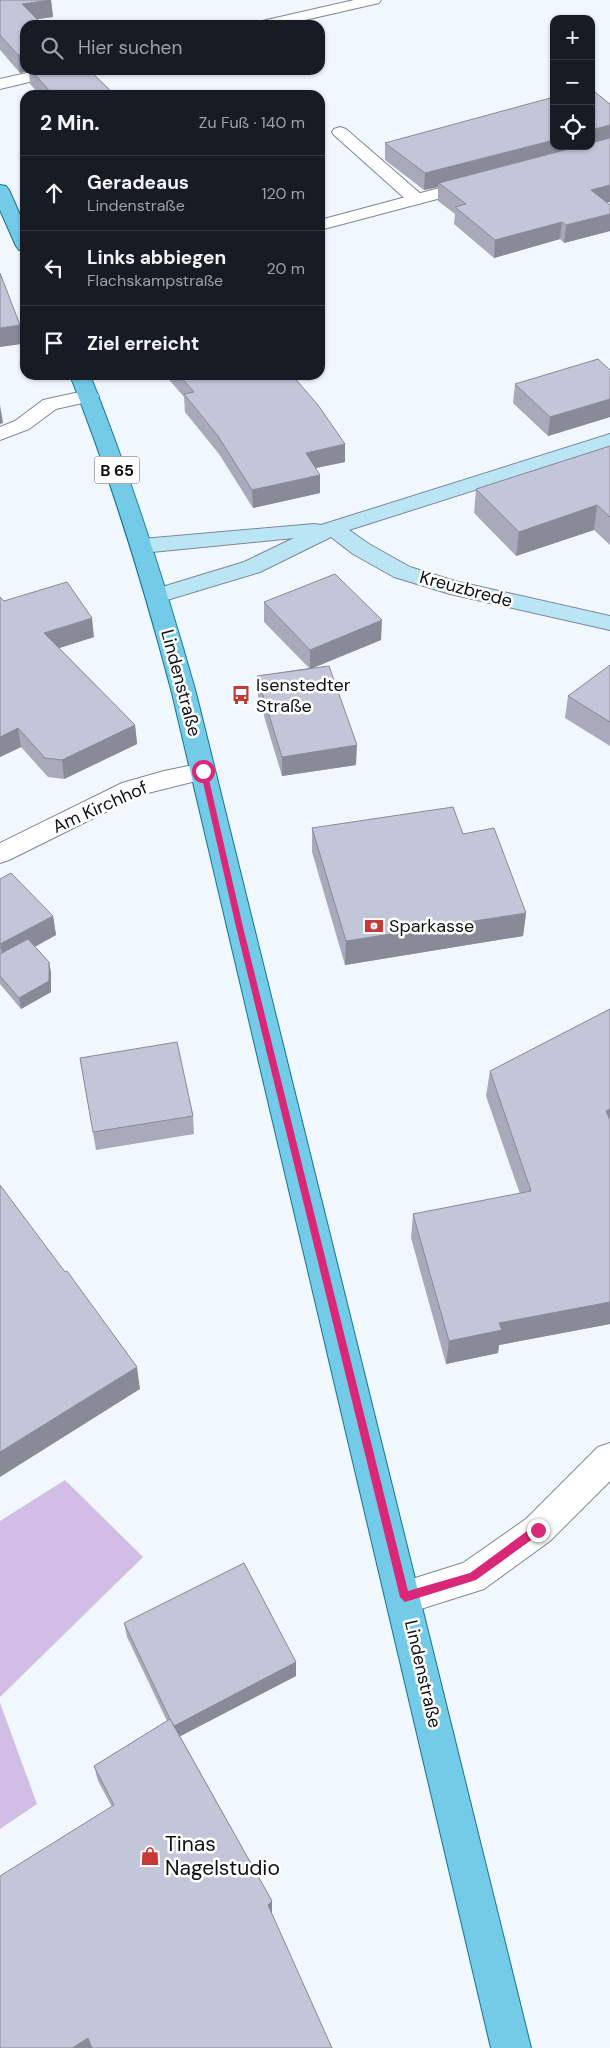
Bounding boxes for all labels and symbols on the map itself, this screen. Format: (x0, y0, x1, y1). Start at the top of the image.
road number: B 65 (94, 456, 140, 484)
street label: Kreuzbrede (417, 565, 515, 613)
street label: Lindenstraße (155, 627, 207, 739)
place label: Isenstedter Straße (256, 673, 351, 718)
bus stop icon: Isenstedter Straße (230, 684, 252, 706)
route start (192, 760, 215, 783)
street label: Am Kirchhof (49, 775, 151, 839)
place label: Sparkasse (389, 914, 474, 938)
bank icon: Sparkasse (363, 915, 385, 937)
route end (527, 1519, 550, 1542)
street label: Lindenstraße (399, 1618, 447, 1730)
place label: Tinas Nagelstudio (165, 1830, 280, 1882)
shop icon: Tinas Nagelstudio (139, 1845, 161, 1867)

